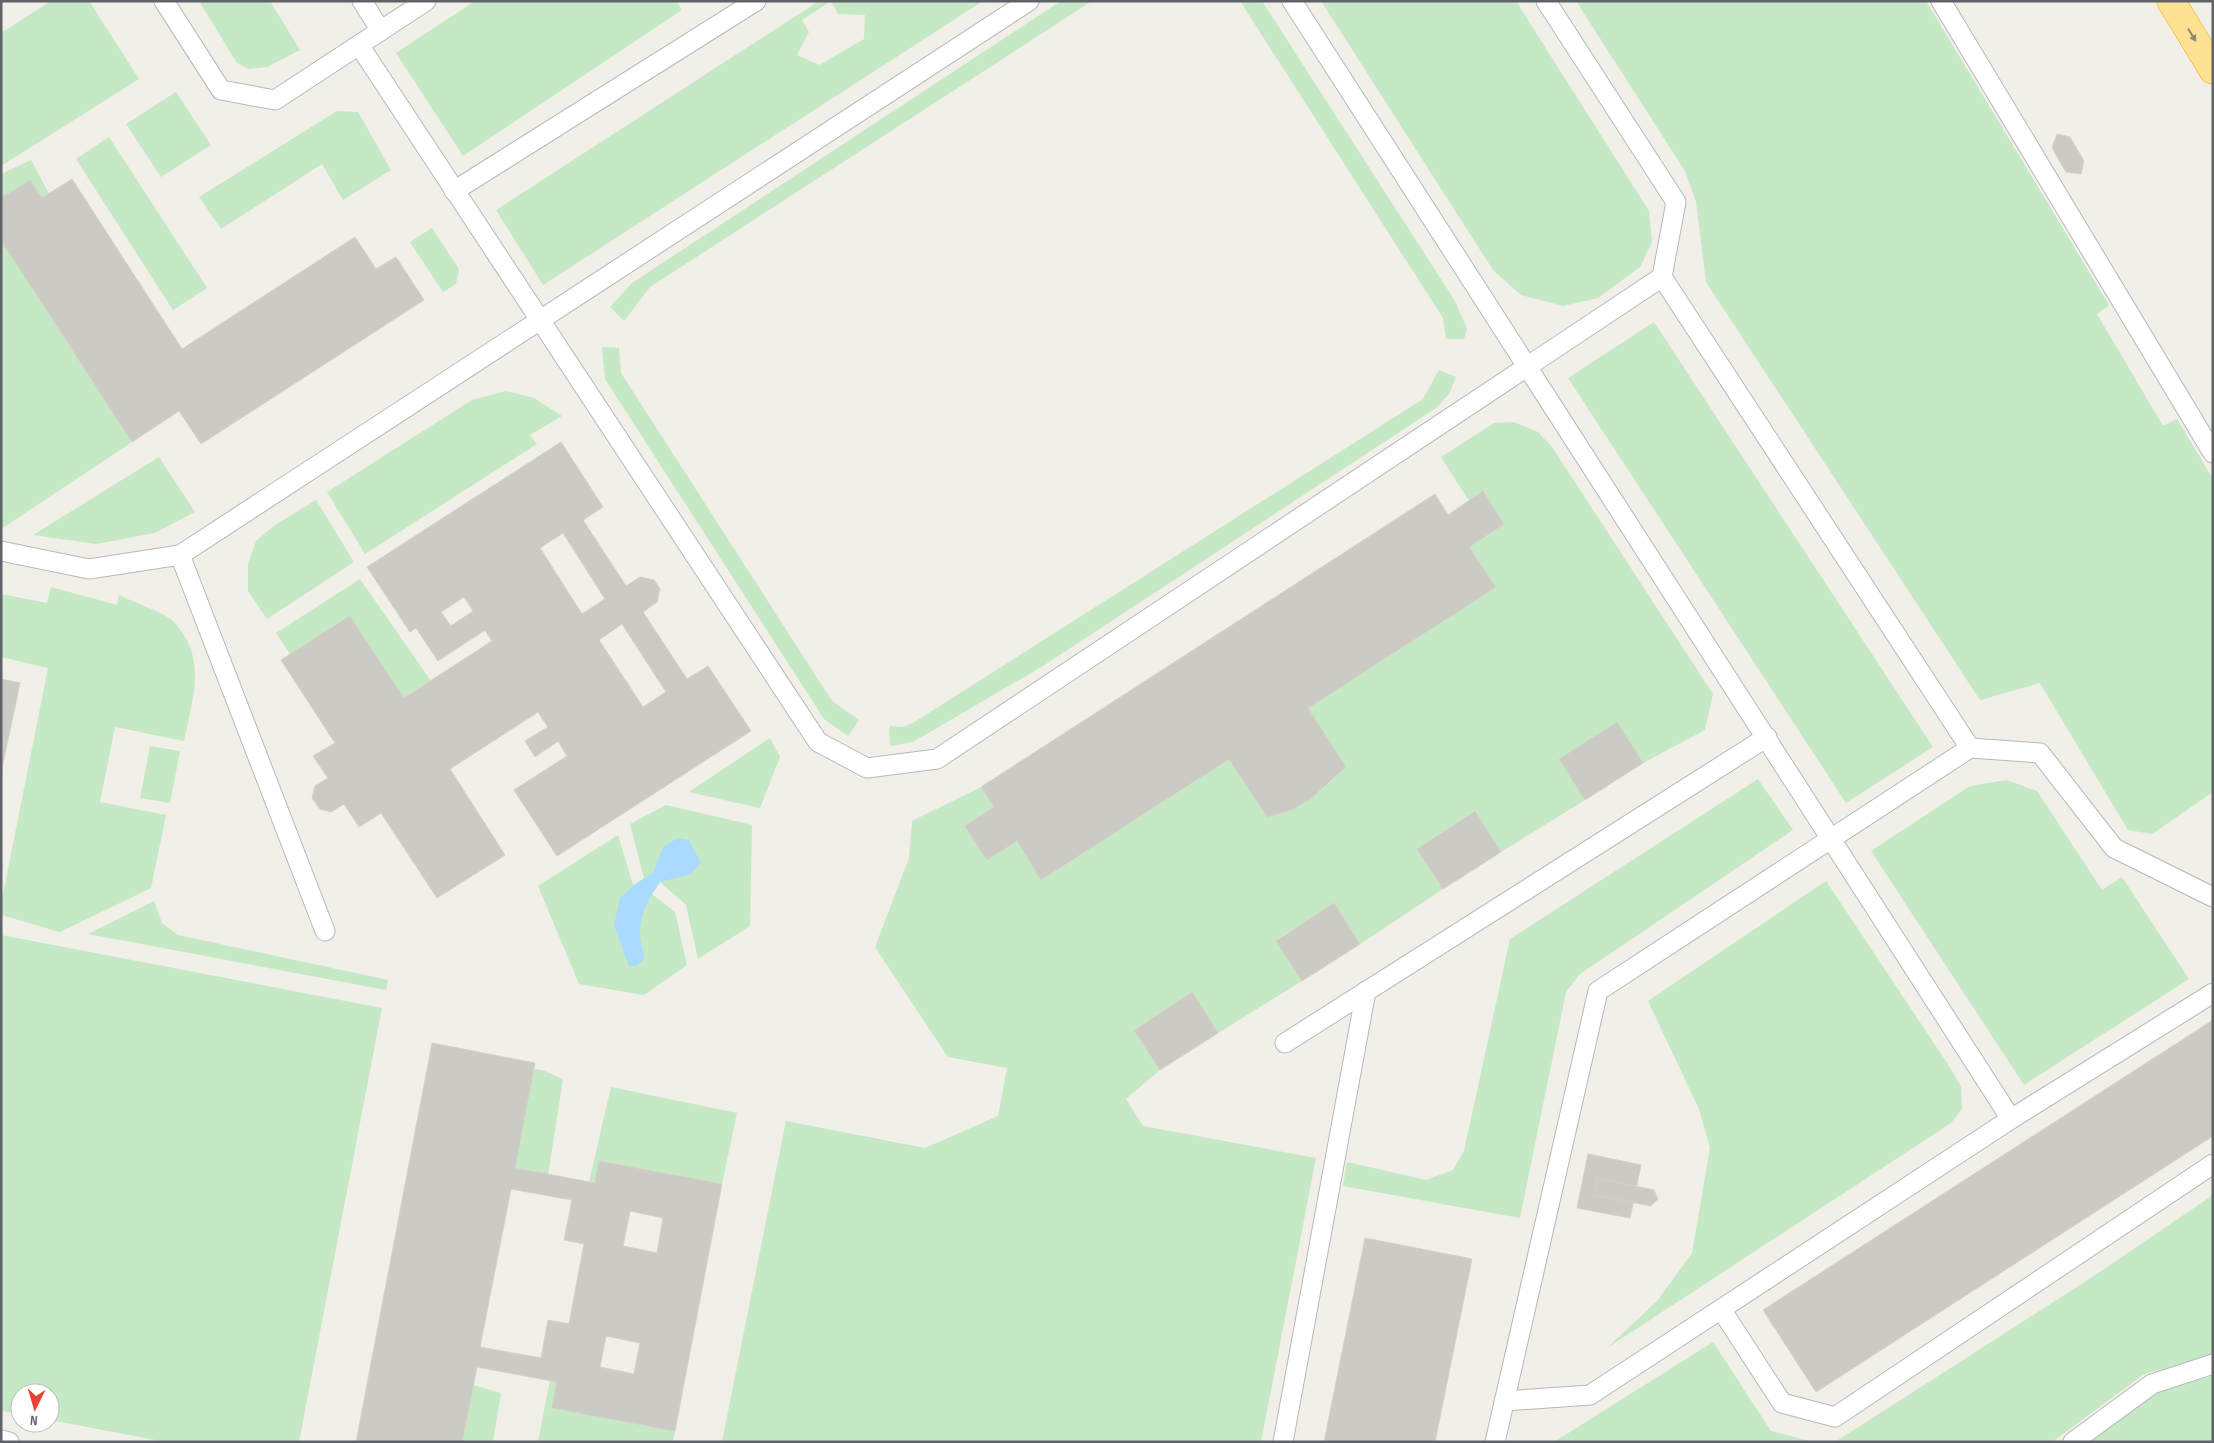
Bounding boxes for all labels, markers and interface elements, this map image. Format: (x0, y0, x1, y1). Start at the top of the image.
one-way arrow (2187, 29, 2196, 42)
north arrow (10, 1383, 60, 1433)
text: N (29, 1412, 38, 1429)

